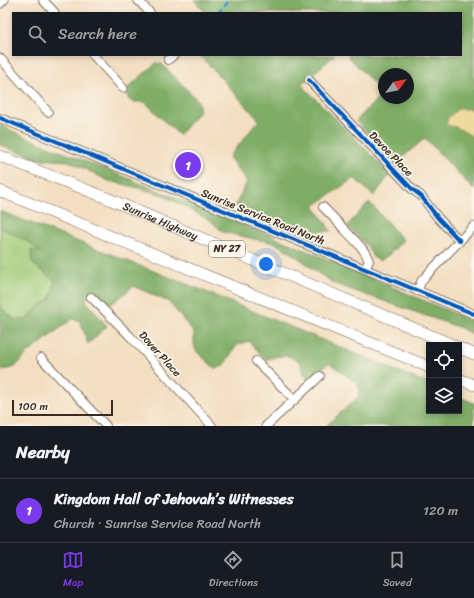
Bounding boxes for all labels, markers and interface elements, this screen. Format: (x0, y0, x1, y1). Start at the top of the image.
search box (12, 12, 462, 56)
text: Search here (58, 21, 137, 47)
icon: search (26, 23, 48, 45)
north arrow (378, 68, 414, 104)
street label: Devoe Place (364, 127, 418, 181)
pin: 1 (175, 150, 201, 180)
street label: Sunrise Service Road North (198, 183, 328, 251)
street label: Sunrise Highway (120, 196, 201, 245)
road number: NY 27 (209, 241, 245, 257)
your location (256, 254, 276, 274)
street label: Dover Place (134, 327, 186, 382)
map controls (426, 342, 462, 414)
button: locate (426, 342, 462, 378)
button: layers (426, 378, 462, 414)
text: 100 m (18, 397, 48, 416)
scale bar (12, 398, 113, 417)
text: Nearby (16, 437, 70, 467)
text: Kingdom Hall of Jehovah’s Witnesses (54, 486, 294, 512)
text: 1 (26, 499, 32, 522)
text: 120 m (423, 499, 458, 522)
text: Church · Sunrise Service Road North (54, 512, 261, 535)
tab: Map (62, 549, 84, 592)
tab: Directions (209, 549, 258, 592)
tab: Saved (383, 549, 412, 592)

